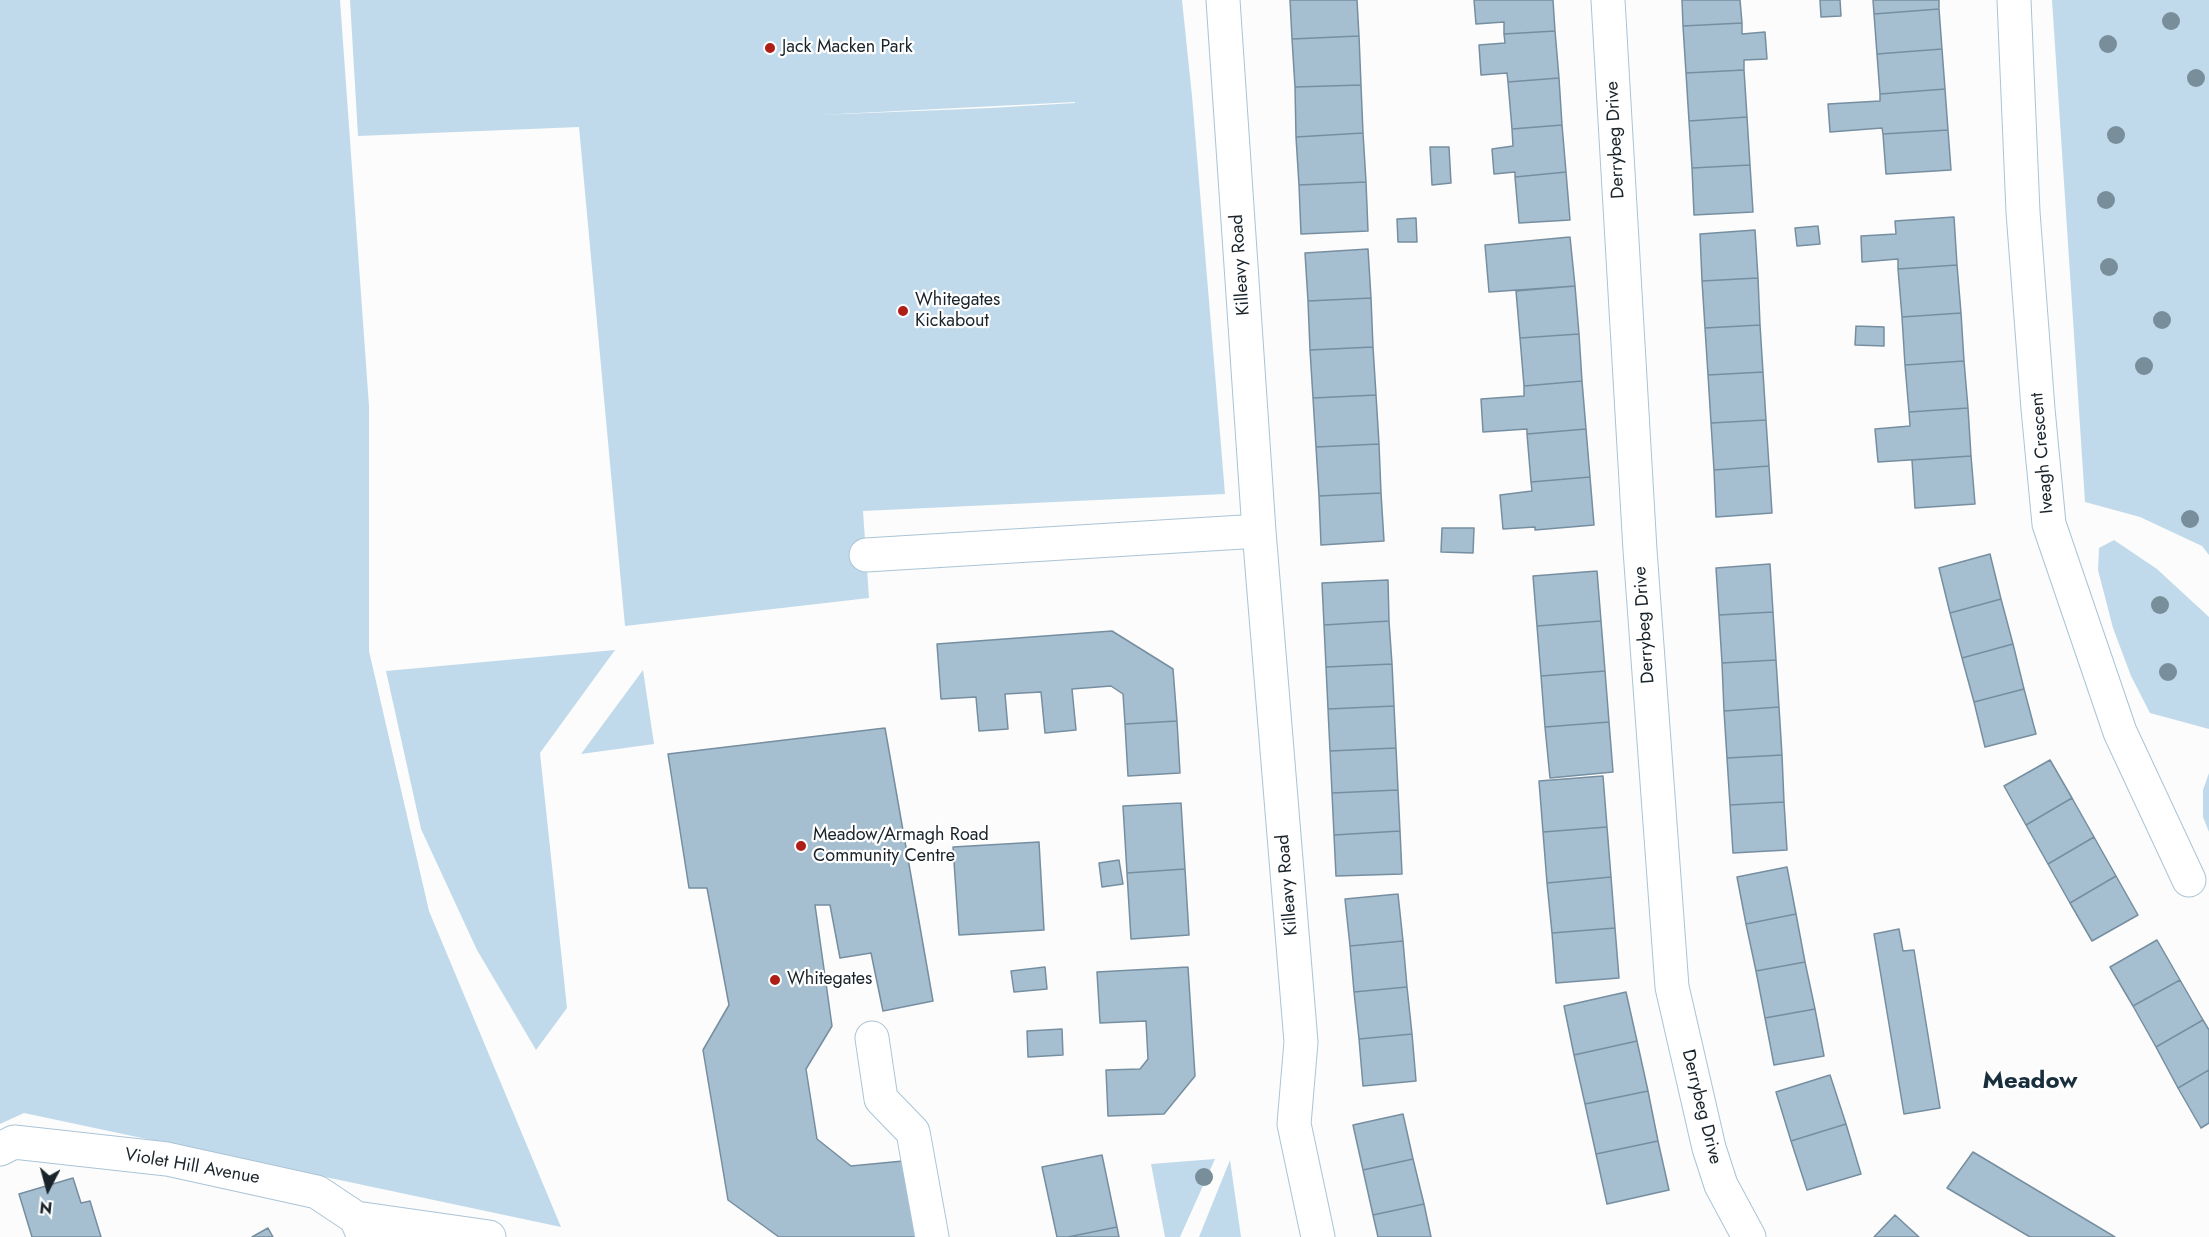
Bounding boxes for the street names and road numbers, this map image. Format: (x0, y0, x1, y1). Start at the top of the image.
street label: Derrybeg Drive (1602, 81, 1630, 199)
street label: Killeavy Road (1227, 214, 1255, 316)
street label: Iveagh Crescent (2027, 392, 2059, 514)
street label: Derrybeg Drive (1630, 566, 1660, 684)
street label: Killeavy Road (1273, 833, 1303, 937)
street label: Derrybeg Drive (1676, 1047, 1726, 1167)
street label: Violet Hill Avenue (123, 1144, 261, 1190)

